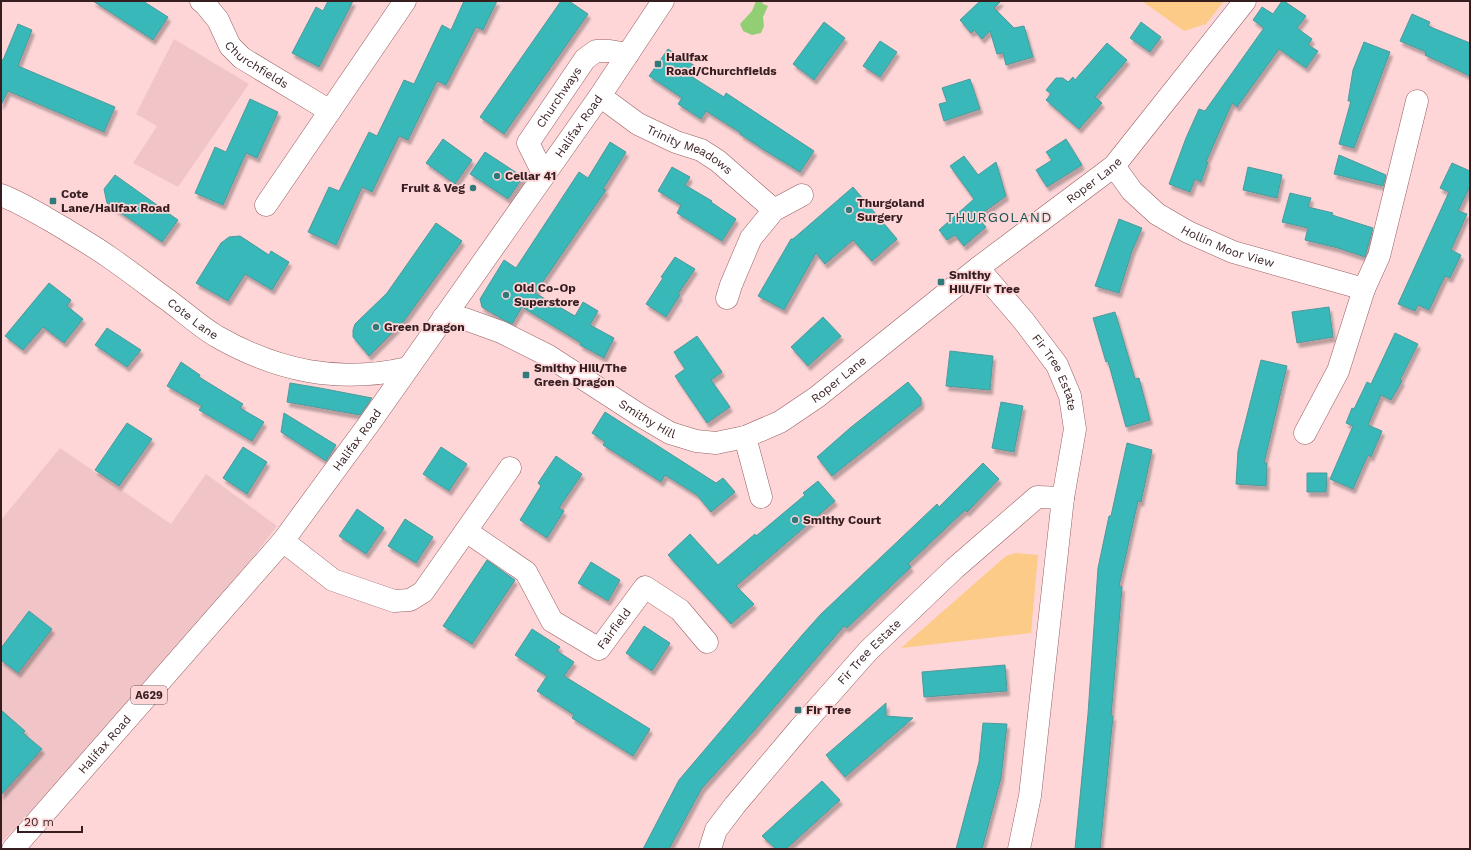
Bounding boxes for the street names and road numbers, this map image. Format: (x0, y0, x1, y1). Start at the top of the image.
street label: Churchfields (222, 39, 291, 91)
street label: Churchways (533, 64, 585, 130)
street label: Halifax Road (552, 92, 605, 160)
street label: Trinity Meadows (644, 122, 735, 177)
street label: Roper Lane (1064, 155, 1125, 206)
street label: Hollin Moor View (1178, 222, 1276, 270)
street label: Cote Lane (165, 295, 221, 343)
street label: Fir Tree Estate (1029, 331, 1079, 412)
street label: Roper Lane (809, 353, 869, 406)
street label: Smithy Hill (616, 397, 677, 441)
street label: Halifax Road (330, 406, 384, 474)
street label: Fairfield (594, 605, 634, 652)
street label: Fir Tree Estate (835, 616, 904, 688)
road number: A629 (131, 686, 167, 704)
street label: Halifax Road (75, 712, 134, 777)

